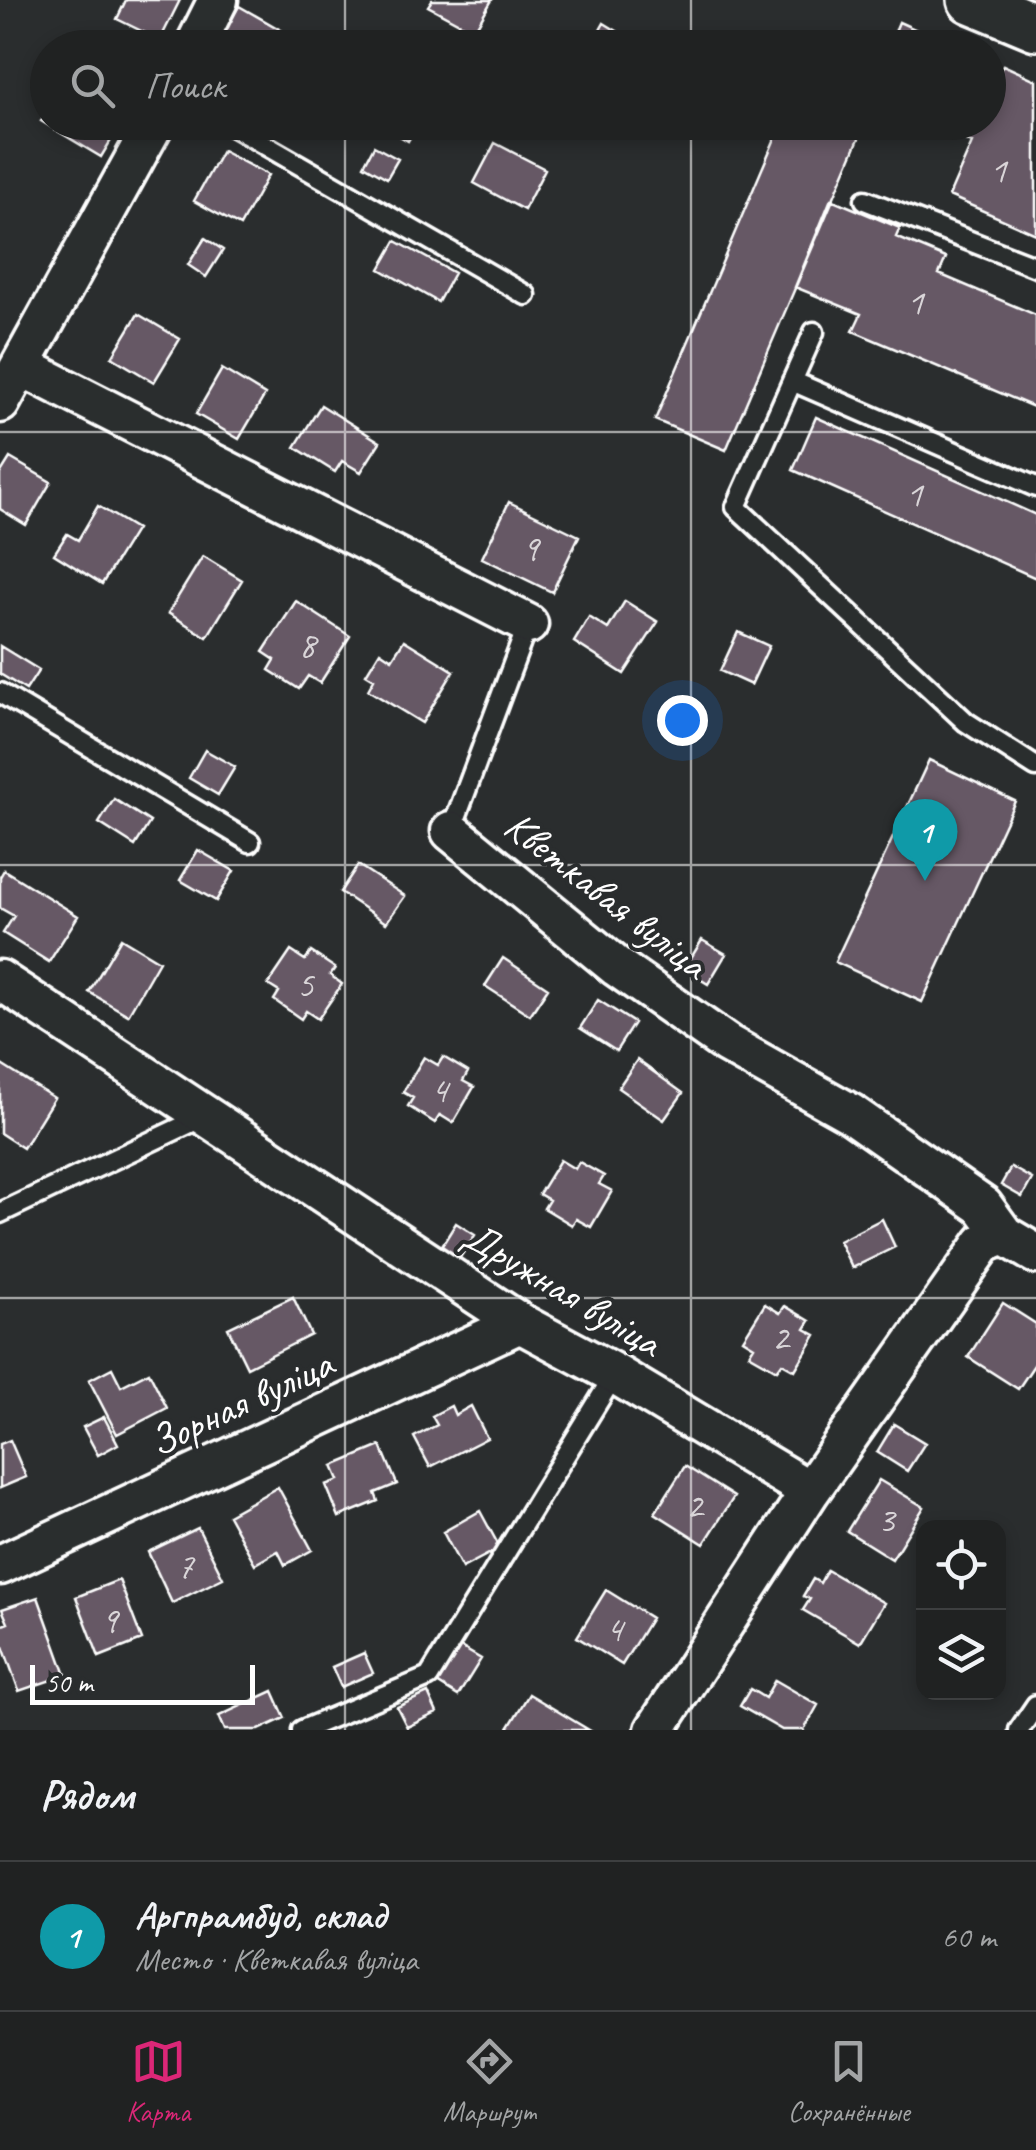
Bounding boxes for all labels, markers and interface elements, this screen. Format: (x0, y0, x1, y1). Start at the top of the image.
search box (30, 30, 1006, 140)
icon: search (65, 58, 120, 113)
text: Поиск (145, 62, 225, 109)
house number: 1 (989, 146, 1008, 193)
house number: 1 (906, 278, 925, 325)
house number: 1 (905, 470, 924, 517)
house number: 9 (521, 524, 541, 571)
house number: 8 (298, 621, 319, 668)
your location (657, 695, 708, 746)
pin: 1 (892, 798, 958, 881)
street label: Кветкавая вуліца (494, 799, 720, 992)
house number: 5 (296, 961, 315, 1008)
house number: 4 (430, 1066, 451, 1113)
street label: Дружная вуліца (453, 1209, 673, 1370)
house number: 2 (771, 1314, 791, 1361)
street label: Зорная вуліца (140, 1336, 344, 1469)
house number: 2 (685, 1482, 705, 1529)
house number: 3 (877, 1496, 897, 1543)
map controls (916, 1520, 1006, 1700)
button: locate (916, 1520, 1006, 1610)
house number: 7 (176, 1542, 195, 1589)
house number: 9 (100, 1596, 120, 1643)
house number: 4 (605, 1605, 626, 1652)
button: layers (916, 1610, 1006, 1700)
scale bar (30, 1660, 255, 1704)
text: 50 m (45, 1665, 93, 1700)
text: Рядом (40, 1769, 134, 1822)
text: Аргпрамбуд, склад (135, 1892, 386, 1939)
text: 1 (65, 1916, 80, 1957)
text: 60 m (942, 1916, 996, 1957)
text: Место · Кветкавая вуліца (135, 1939, 418, 1980)
tab: Карта (126, 2034, 190, 2129)
tab: Маршрут (443, 2034, 535, 2129)
tab: Сохранённые (788, 2034, 910, 2129)

